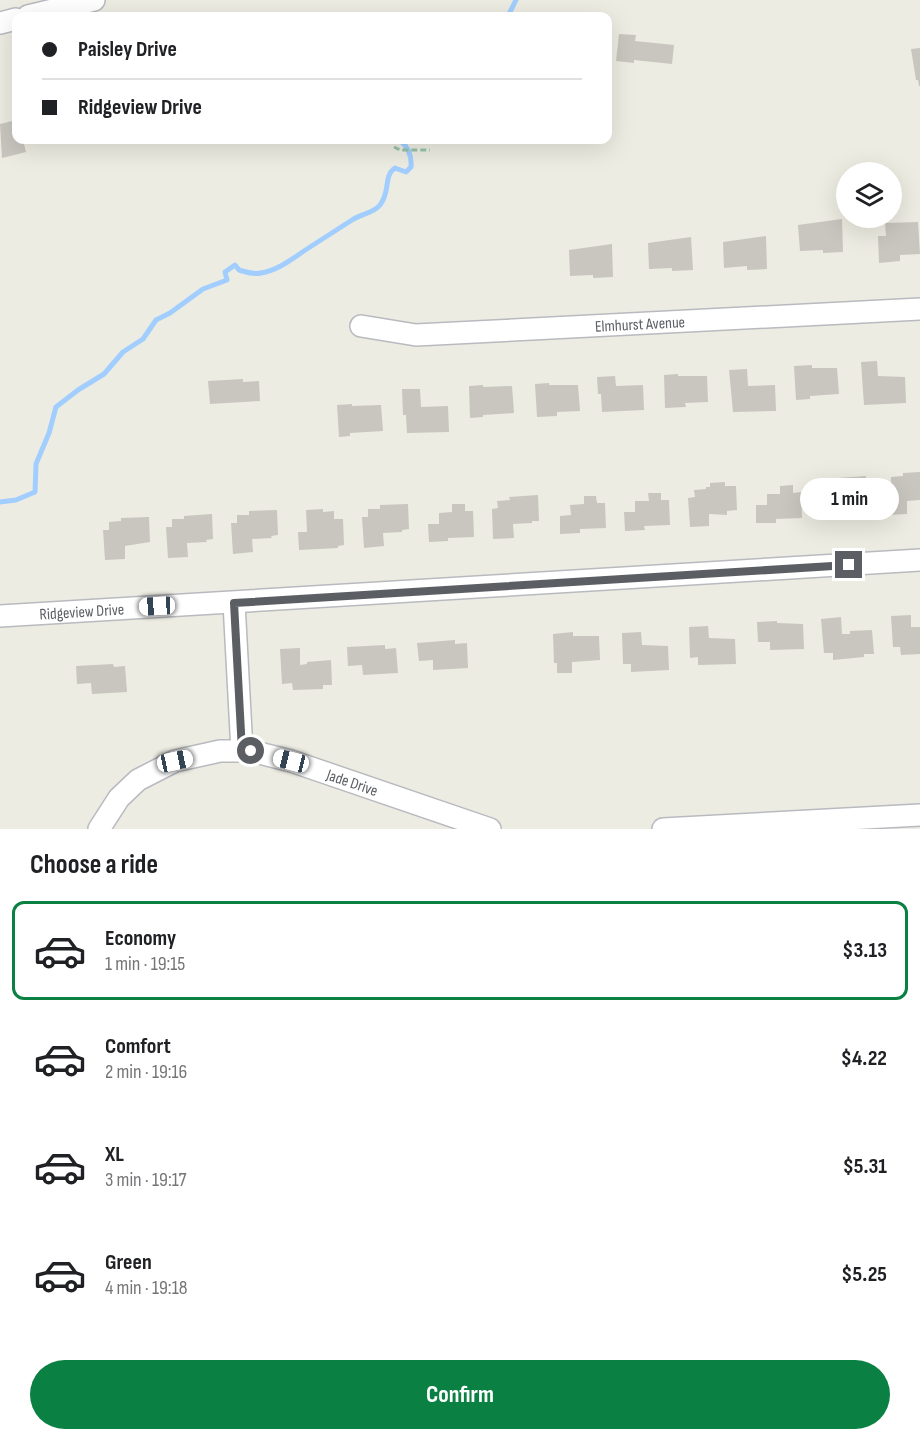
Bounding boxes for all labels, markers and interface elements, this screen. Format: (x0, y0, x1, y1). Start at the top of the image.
text: Paisley Drive (78, 36, 177, 63)
text: Ridgeview Drive (78, 94, 202, 121)
map controls (836, 162, 902, 228)
button: layers (836, 162, 902, 228)
street label: Elmhurst Avenue (595, 313, 686, 337)
callout: 1 min (800, 478, 898, 520)
text: 1 min (831, 487, 868, 511)
route end (835, 551, 862, 578)
car (139, 596, 175, 616)
street label: Ridgeview Drive (39, 600, 125, 625)
route start (237, 737, 264, 764)
car (156, 748, 194, 774)
car (271, 748, 311, 774)
street label: Jade Drive (323, 766, 380, 801)
text: Choose a ride (30, 849, 158, 881)
icon: car (33, 924, 87, 978)
text: Economy (105, 925, 176, 952)
text: $3.13 (842, 937, 887, 964)
text: 1 min · 19:15 (105, 952, 185, 976)
icon: car (33, 1032, 87, 1086)
text: Comfort (105, 1033, 171, 1060)
text: $4.22 (841, 1045, 887, 1072)
text: 2 min · 19:16 (105, 1060, 187, 1084)
icon: car (33, 1140, 87, 1194)
text: XL (105, 1141, 124, 1168)
text: $5.31 (843, 1153, 887, 1180)
text: 3 min · 19:17 (105, 1168, 187, 1192)
icon: car (33, 1248, 87, 1302)
text: Green (105, 1249, 152, 1276)
text: $5.25 (841, 1261, 887, 1288)
text: 4 min · 19:18 (105, 1276, 187, 1300)
button: Confirm (30, 1360, 890, 1429)

